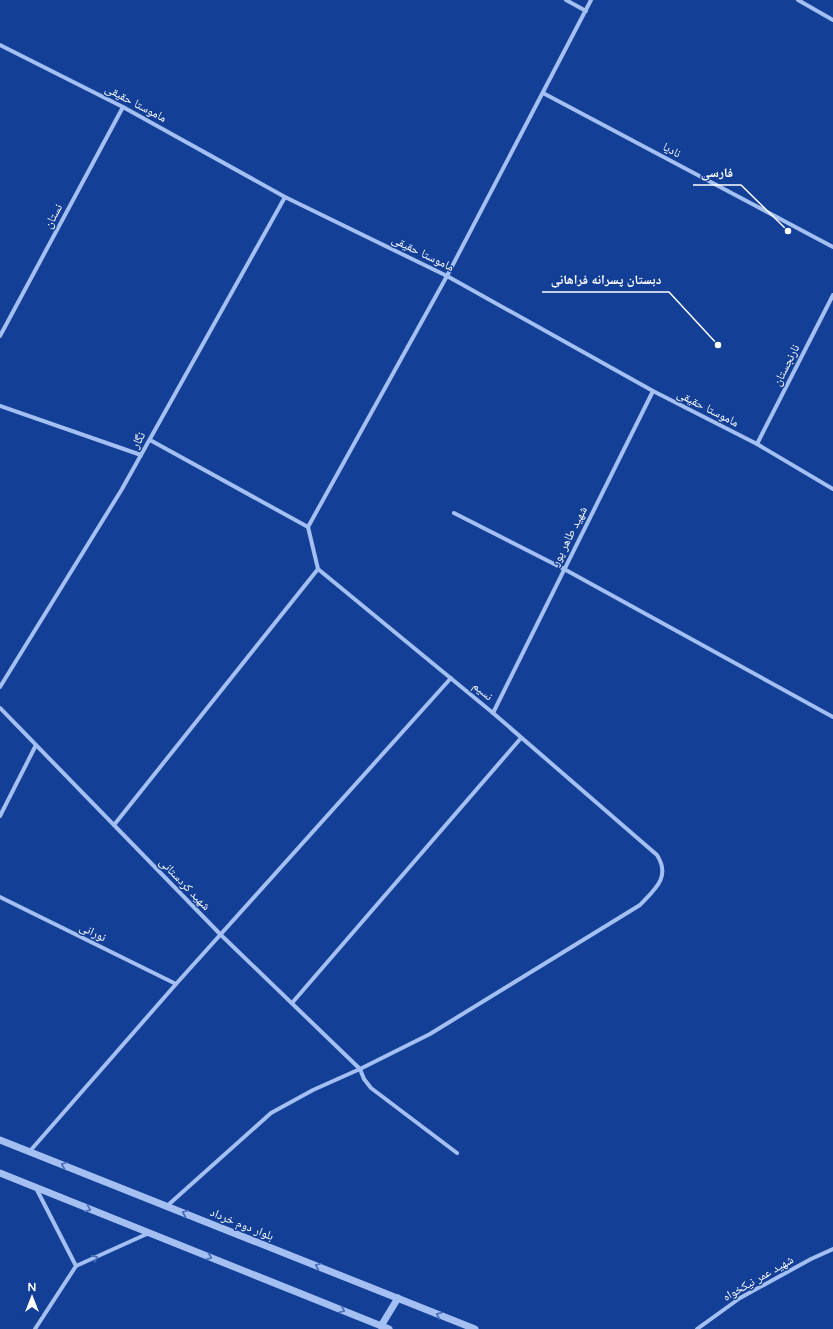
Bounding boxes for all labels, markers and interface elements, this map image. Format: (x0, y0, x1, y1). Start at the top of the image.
street label: ماموستا حقیقی (103, 81, 169, 125)
street label: نادیا (660, 139, 683, 161)
callout: فارسی (693, 160, 741, 185)
text: فارسی (701, 165, 733, 181)
street label: نستان (41, 201, 65, 231)
street label: ماموستا حقیقی (390, 232, 456, 274)
callout: دبستان پسرانه فراهانی (542, 267, 669, 292)
text: دبستان پسرانه فراهانی (551, 272, 662, 288)
street label: نارنجستان (770, 342, 802, 388)
street label: ماموستا حقیقی (675, 386, 741, 430)
street label: نگار (127, 429, 148, 451)
street label: شهید طاهر پور (548, 504, 590, 569)
street label: نسیم (469, 679, 496, 704)
street label: شهید کردستانی (156, 855, 213, 913)
street label: نورانی (77, 920, 109, 944)
one-way arrow (60, 1162, 68, 1170)
one-way arrow (84, 1204, 91, 1212)
street label: بلوار دوم خرداد (208, 1205, 276, 1244)
one-way arrow (181, 1210, 189, 1218)
one-way arrow (204, 1252, 212, 1260)
street label: شهید عمر نیکخواه (720, 1252, 796, 1304)
one-way arrow (90, 1255, 98, 1263)
one-way arrow (315, 1263, 322, 1271)
north arrow (12, 1277, 52, 1317)
text: N (28, 1281, 36, 1294)
one-way arrow (339, 1306, 346, 1314)
one-way arrow (436, 1311, 443, 1319)

